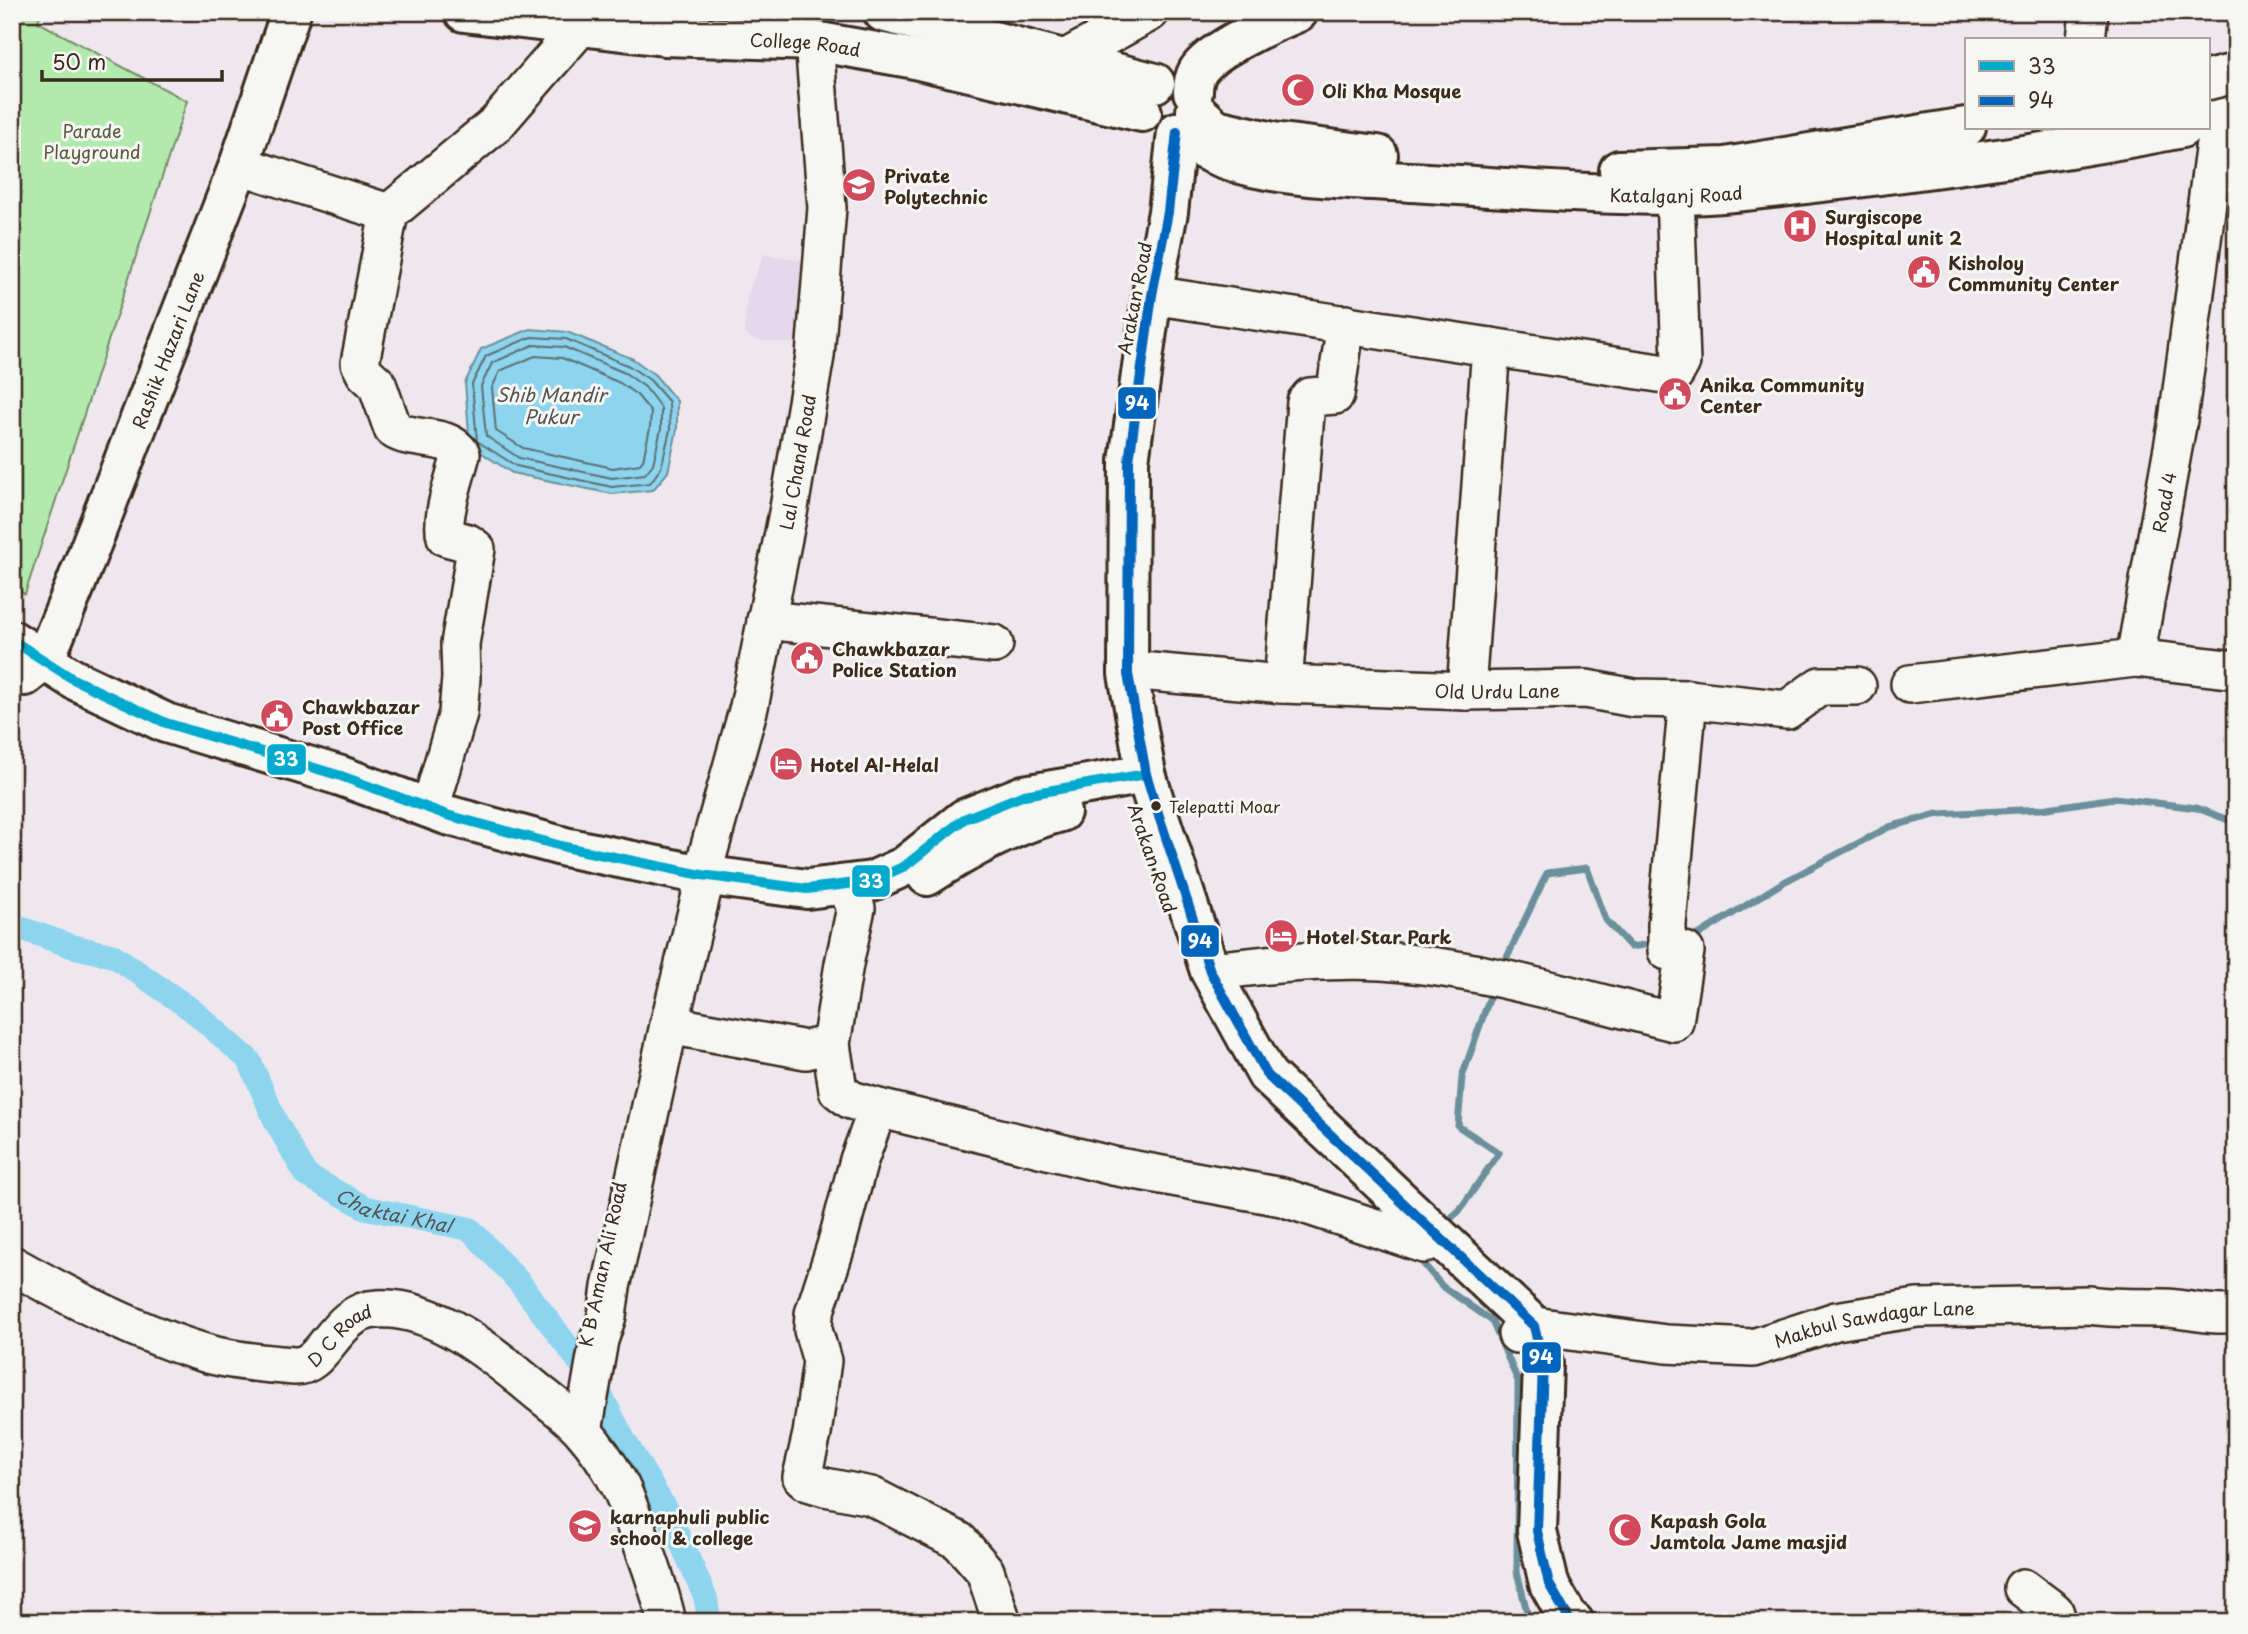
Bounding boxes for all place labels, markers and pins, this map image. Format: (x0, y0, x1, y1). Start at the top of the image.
mosque icon: Oli Kha Mosque (1279, 71, 1317, 109)
place label: Oli Kha Mosque (1322, 77, 1461, 104)
place label: Private Polytechnic (884, 162, 988, 210)
school or university icon: Private Polytechnic (840, 166, 878, 204)
place label: Surgiscope Hospital unit 2 (1825, 203, 1962, 251)
hospital icon: Surgiscope Hospital unit 2 (1781, 207, 1819, 245)
place label: Kisholoy Community Center (1948, 249, 2120, 297)
public building icon: Kisholoy Community Center (1905, 253, 1943, 291)
place label: Anika Community Center (1699, 371, 1865, 419)
public building icon: Anika Community Center (1656, 375, 1694, 413)
place label: Chawkbazar Police Station (832, 635, 957, 683)
public building icon: Chawkbazar Police Station (788, 639, 826, 677)
place label: Chawkbazar Post Office (302, 693, 420, 741)
public building icon: Chawkbazar Post Office (258, 697, 296, 735)
hotel icon: Hotel Al-Helal (767, 745, 805, 783)
place label: Hotel Al-Helal (810, 751, 939, 778)
place label: Telepatti Moar (1169, 794, 1281, 818)
marker: Telepatti Moar (1149, 799, 1163, 813)
hotel icon: Hotel Star Park (1262, 917, 1300, 955)
place label: Hotel Star Park (1306, 923, 1452, 950)
place label: karnaphuli public school & college (610, 1503, 770, 1551)
school or university icon: karnaphuli public school & college (566, 1507, 604, 1545)
place label: Kapash Gola Jamtola Jame masjid (1650, 1507, 1847, 1555)
mosque icon: Kapash Gola Jamtola Jame masjid (1606, 1511, 1644, 1549)

